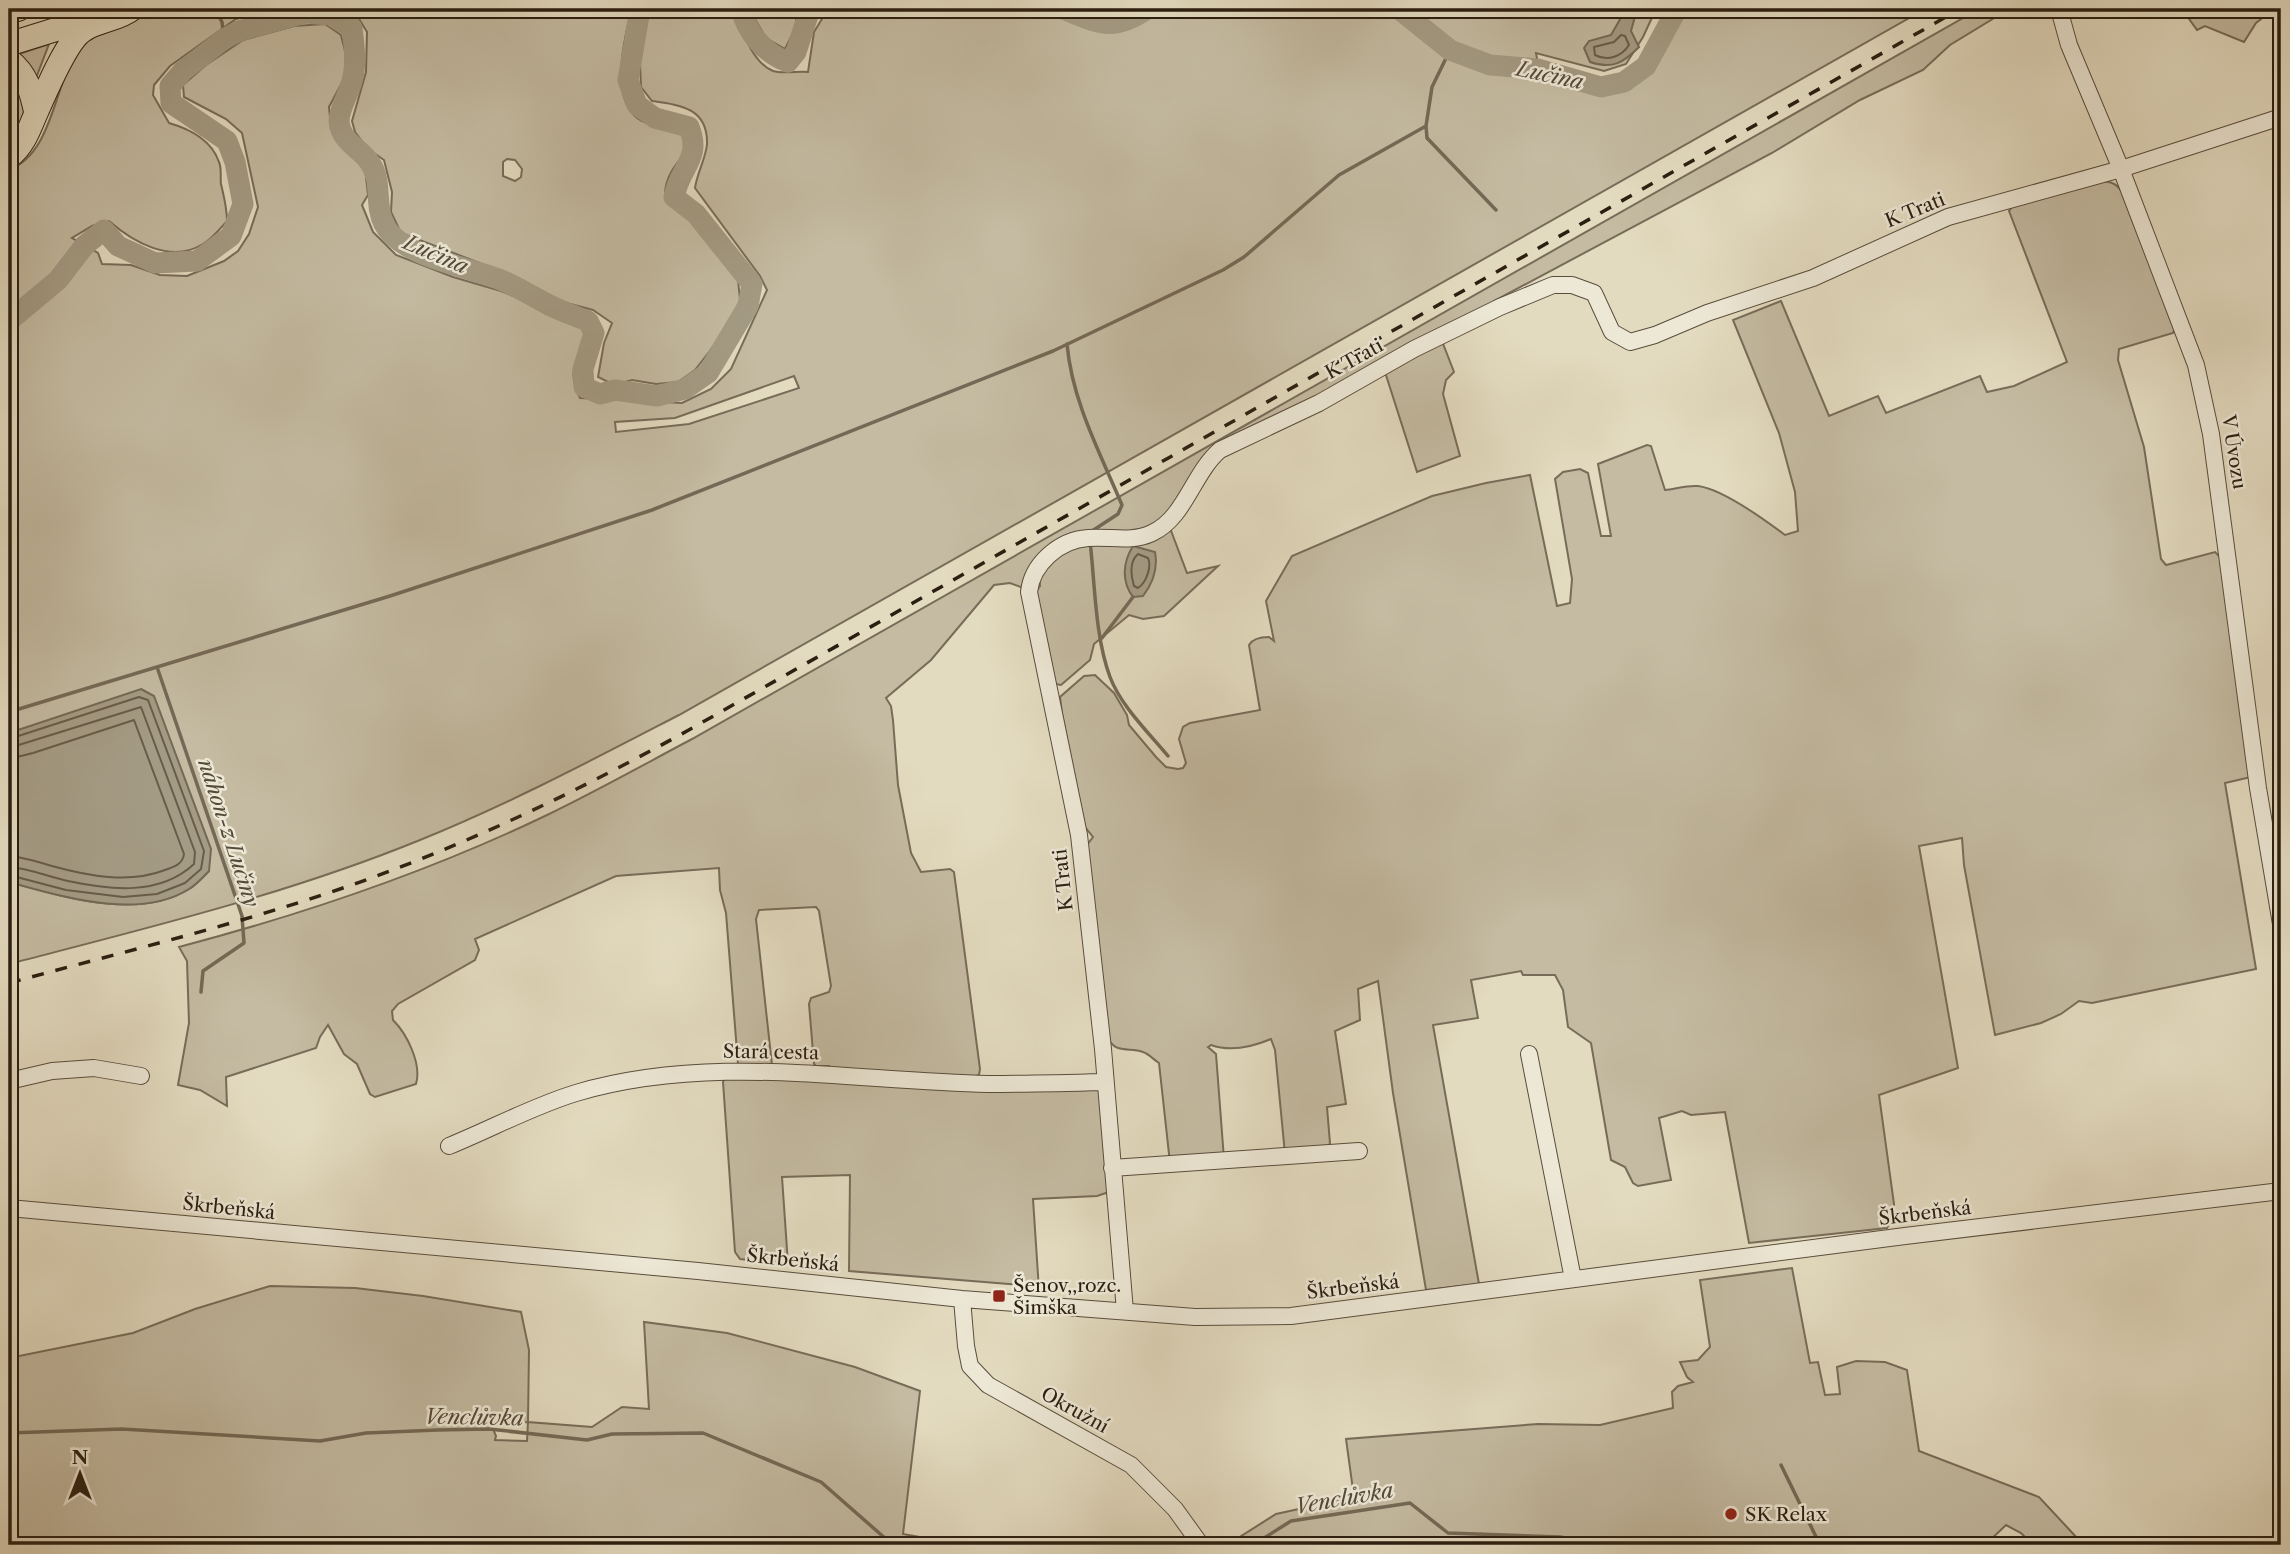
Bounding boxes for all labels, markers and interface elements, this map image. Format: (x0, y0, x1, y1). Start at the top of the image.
water label: Lučina (1512, 55, 1586, 94)
street label: K Trati (1882, 188, 1948, 232)
water label: Lučina (398, 228, 473, 279)
street label: K Trati (1321, 334, 1387, 384)
street label: V Úvozu (2217, 412, 2251, 491)
water label: náhon-z Lučiny (193, 755, 265, 911)
street label: K Trati (1048, 848, 1078, 912)
street label: Stará cesta (723, 1040, 819, 1064)
street label: Škrbeňská (182, 1191, 277, 1224)
street label: Škrbeňská (1877, 1195, 1973, 1230)
street label: Škrbeňská (746, 1243, 841, 1276)
street label: Škrbeňská (1305, 1269, 1401, 1304)
place label: Šenov,,rozc. Šimška (1013, 1273, 1121, 1319)
marker: Šenov,,rozc. Šimška (991, 1288, 1007, 1304)
street label: Okružní (1037, 1382, 1113, 1438)
water label: Venclůvka (424, 1404, 524, 1430)
north arrow (46, 1438, 116, 1508)
text: N (72, 1446, 88, 1469)
water label: Venclůvka (1293, 1477, 1396, 1519)
place label: SK Relax (1745, 1503, 1828, 1526)
marker: SK Relax (1723, 1506, 1739, 1522)

